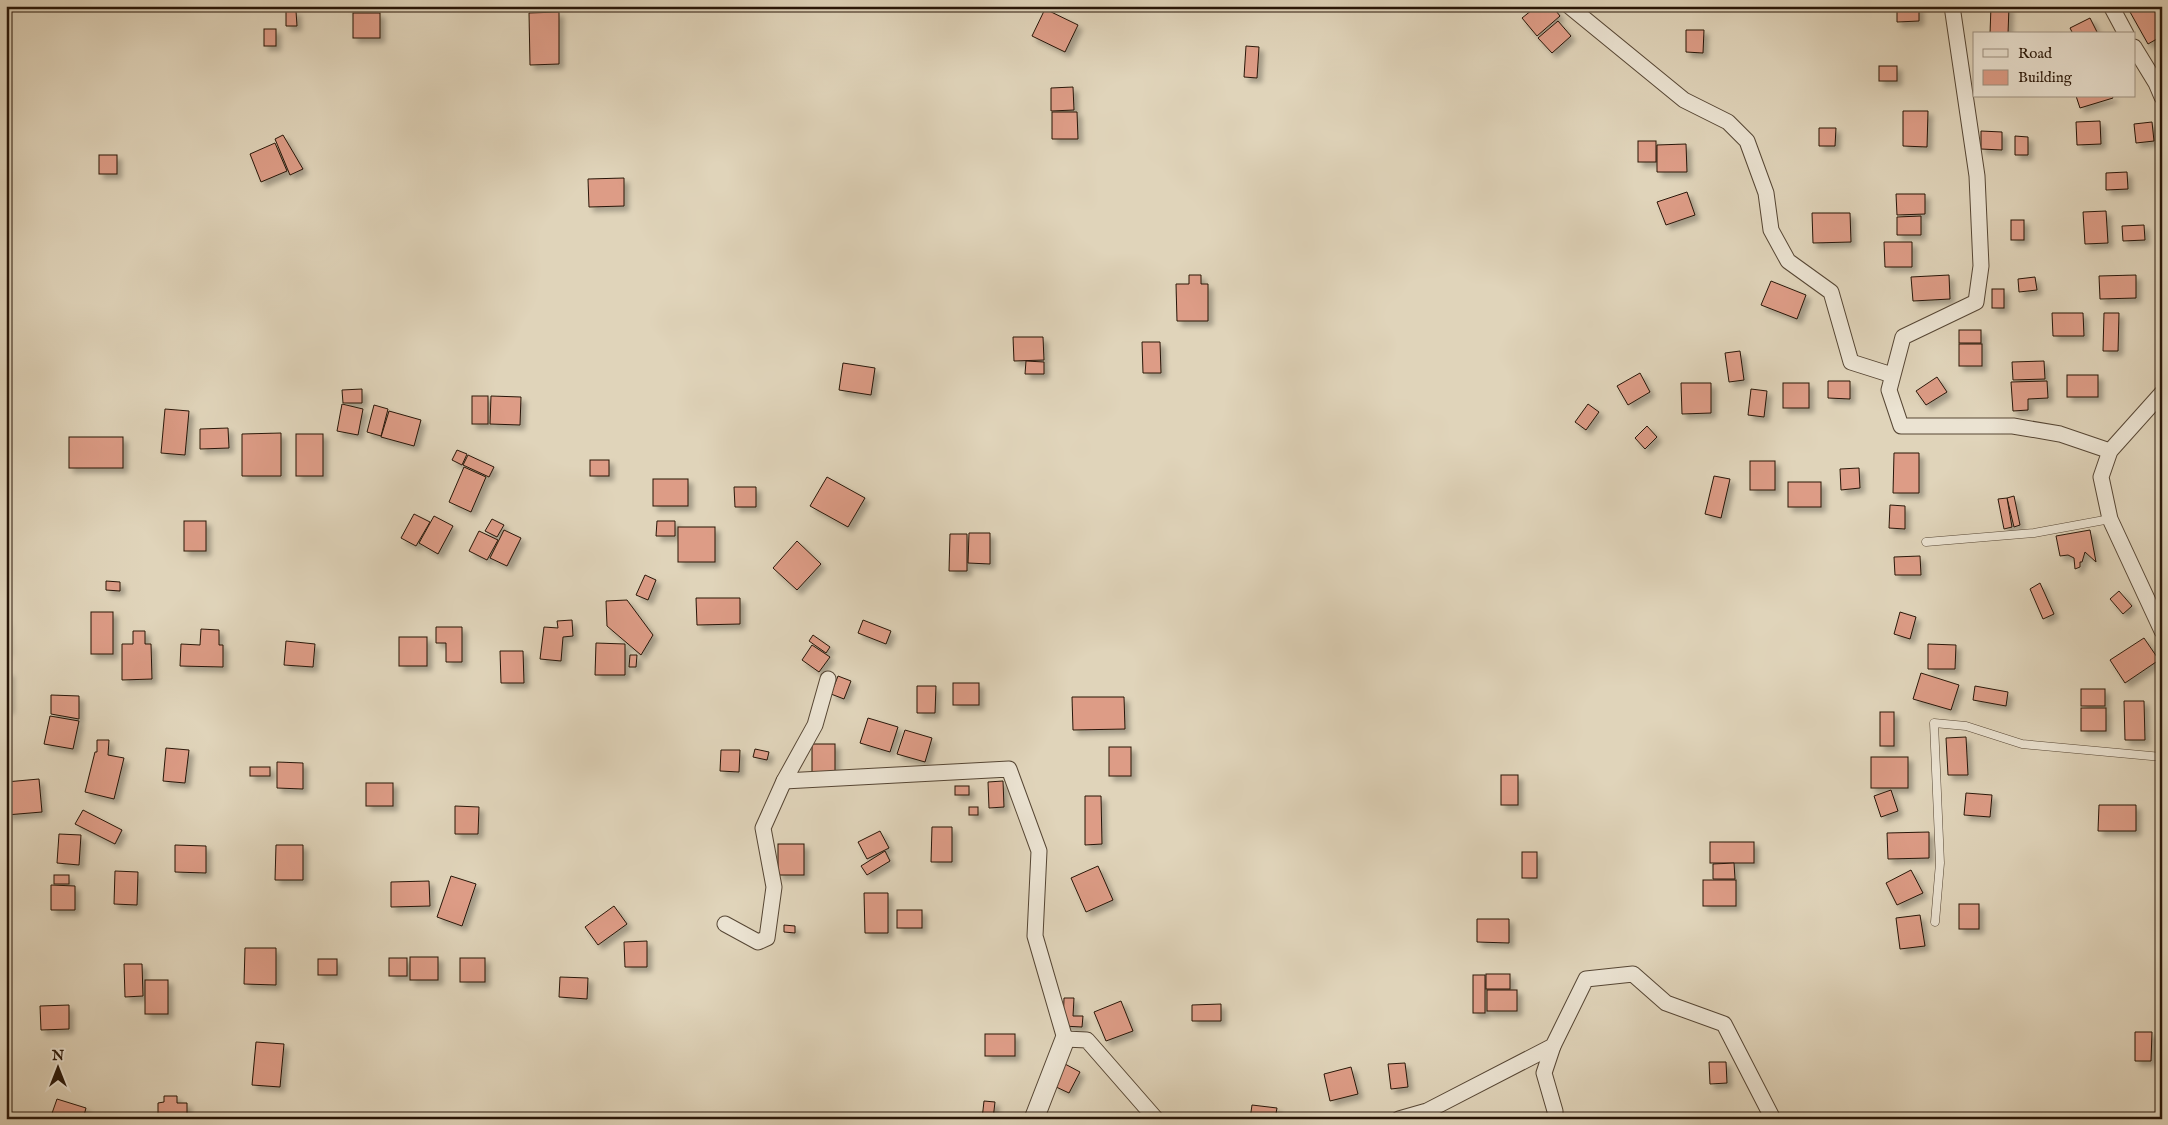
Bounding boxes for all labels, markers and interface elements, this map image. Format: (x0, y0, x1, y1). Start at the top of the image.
legend (1973, 32, 2136, 98)
text: Road (2018, 44, 2053, 63)
text: Building (2018, 68, 2073, 87)
north arrow (32, 1042, 82, 1092)
text: N (51, 1047, 64, 1065)

